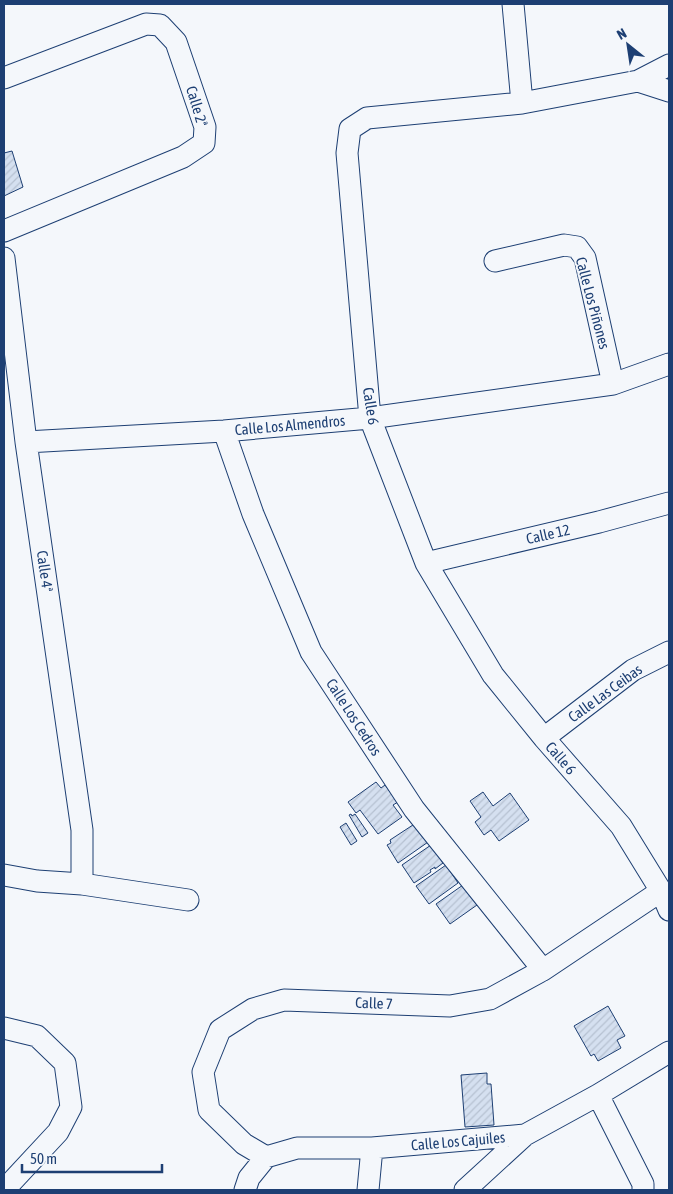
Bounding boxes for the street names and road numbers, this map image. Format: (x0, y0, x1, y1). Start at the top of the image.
street label: Calle 2ª (183, 84, 211, 128)
street label: Calle Los Piñones (573, 255, 613, 351)
street label: Calle 6 (360, 386, 382, 426)
street label: Calle Los Almendros (234, 412, 346, 438)
street label: Calle 12 (524, 521, 572, 547)
street label: Calle 4ª (34, 549, 56, 593)
street label: Calle Las Ceibas (565, 661, 645, 725)
street label: Calle Los Cedros (323, 675, 385, 759)
street label: Calle 6 (542, 738, 580, 778)
street label: Calle 7 (355, 994, 393, 1012)
street label: Calle Los Cajuiles (410, 1128, 506, 1154)

